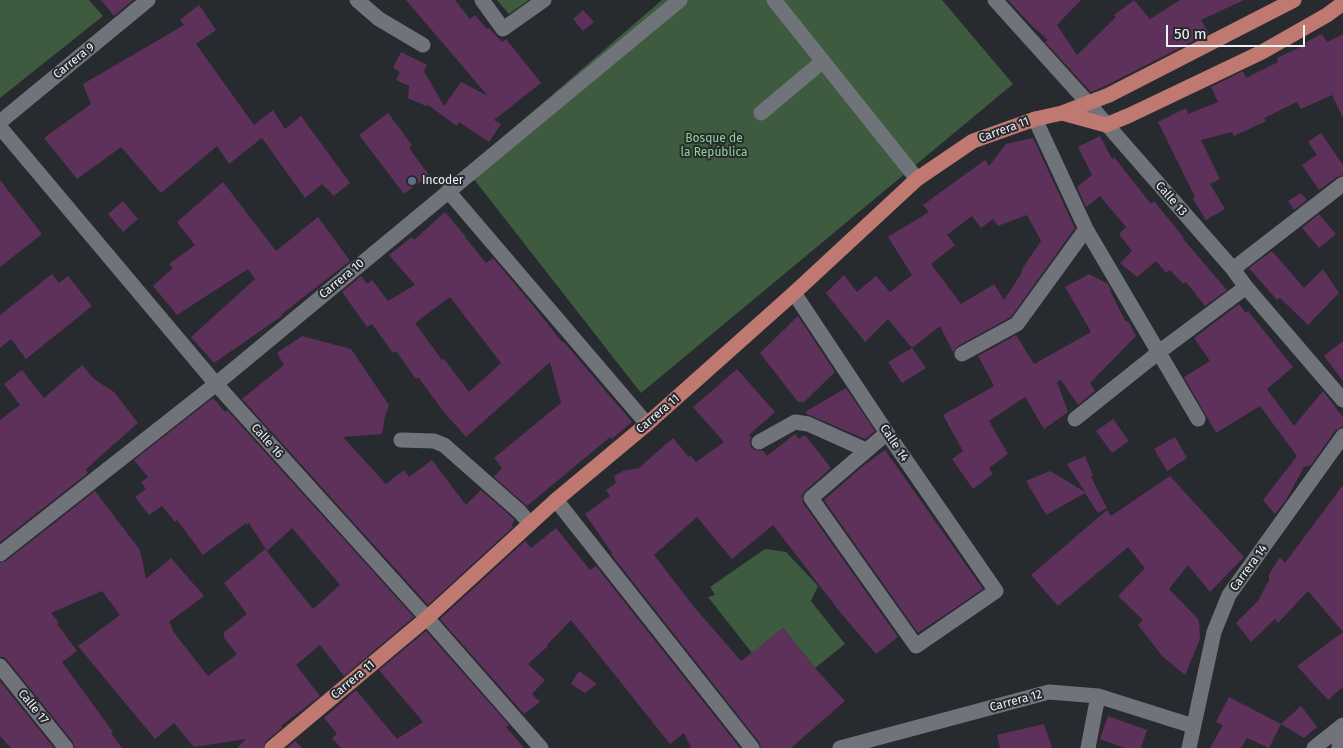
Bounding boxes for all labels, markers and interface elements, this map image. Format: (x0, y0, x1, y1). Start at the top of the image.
scale bar (1168, 15, 1307, 47)
text: 50 m (1174, 25, 1207, 43)
street label: Carrera 9 (51, 40, 97, 82)
street label: Carrera 11 (977, 114, 1031, 146)
park label: Bosque de la República (680, 132, 748, 160)
place label: Incoder (422, 174, 463, 188)
marker: Incoder (406, 175, 418, 187)
street label: Calle 13 (1152, 179, 1190, 219)
street label: Carrera 10 (317, 256, 367, 302)
street label: Carrera 11 (633, 391, 683, 437)
street label: Calle 16 (248, 421, 286, 461)
street label: Calle 14 (876, 422, 912, 464)
street label: Carrera 14 (1227, 542, 1271, 594)
street label: Carrera 11 (328, 658, 378, 702)
street label: Calle 17 (15, 687, 51, 727)
street label: Carrera 12 (988, 687, 1044, 715)

